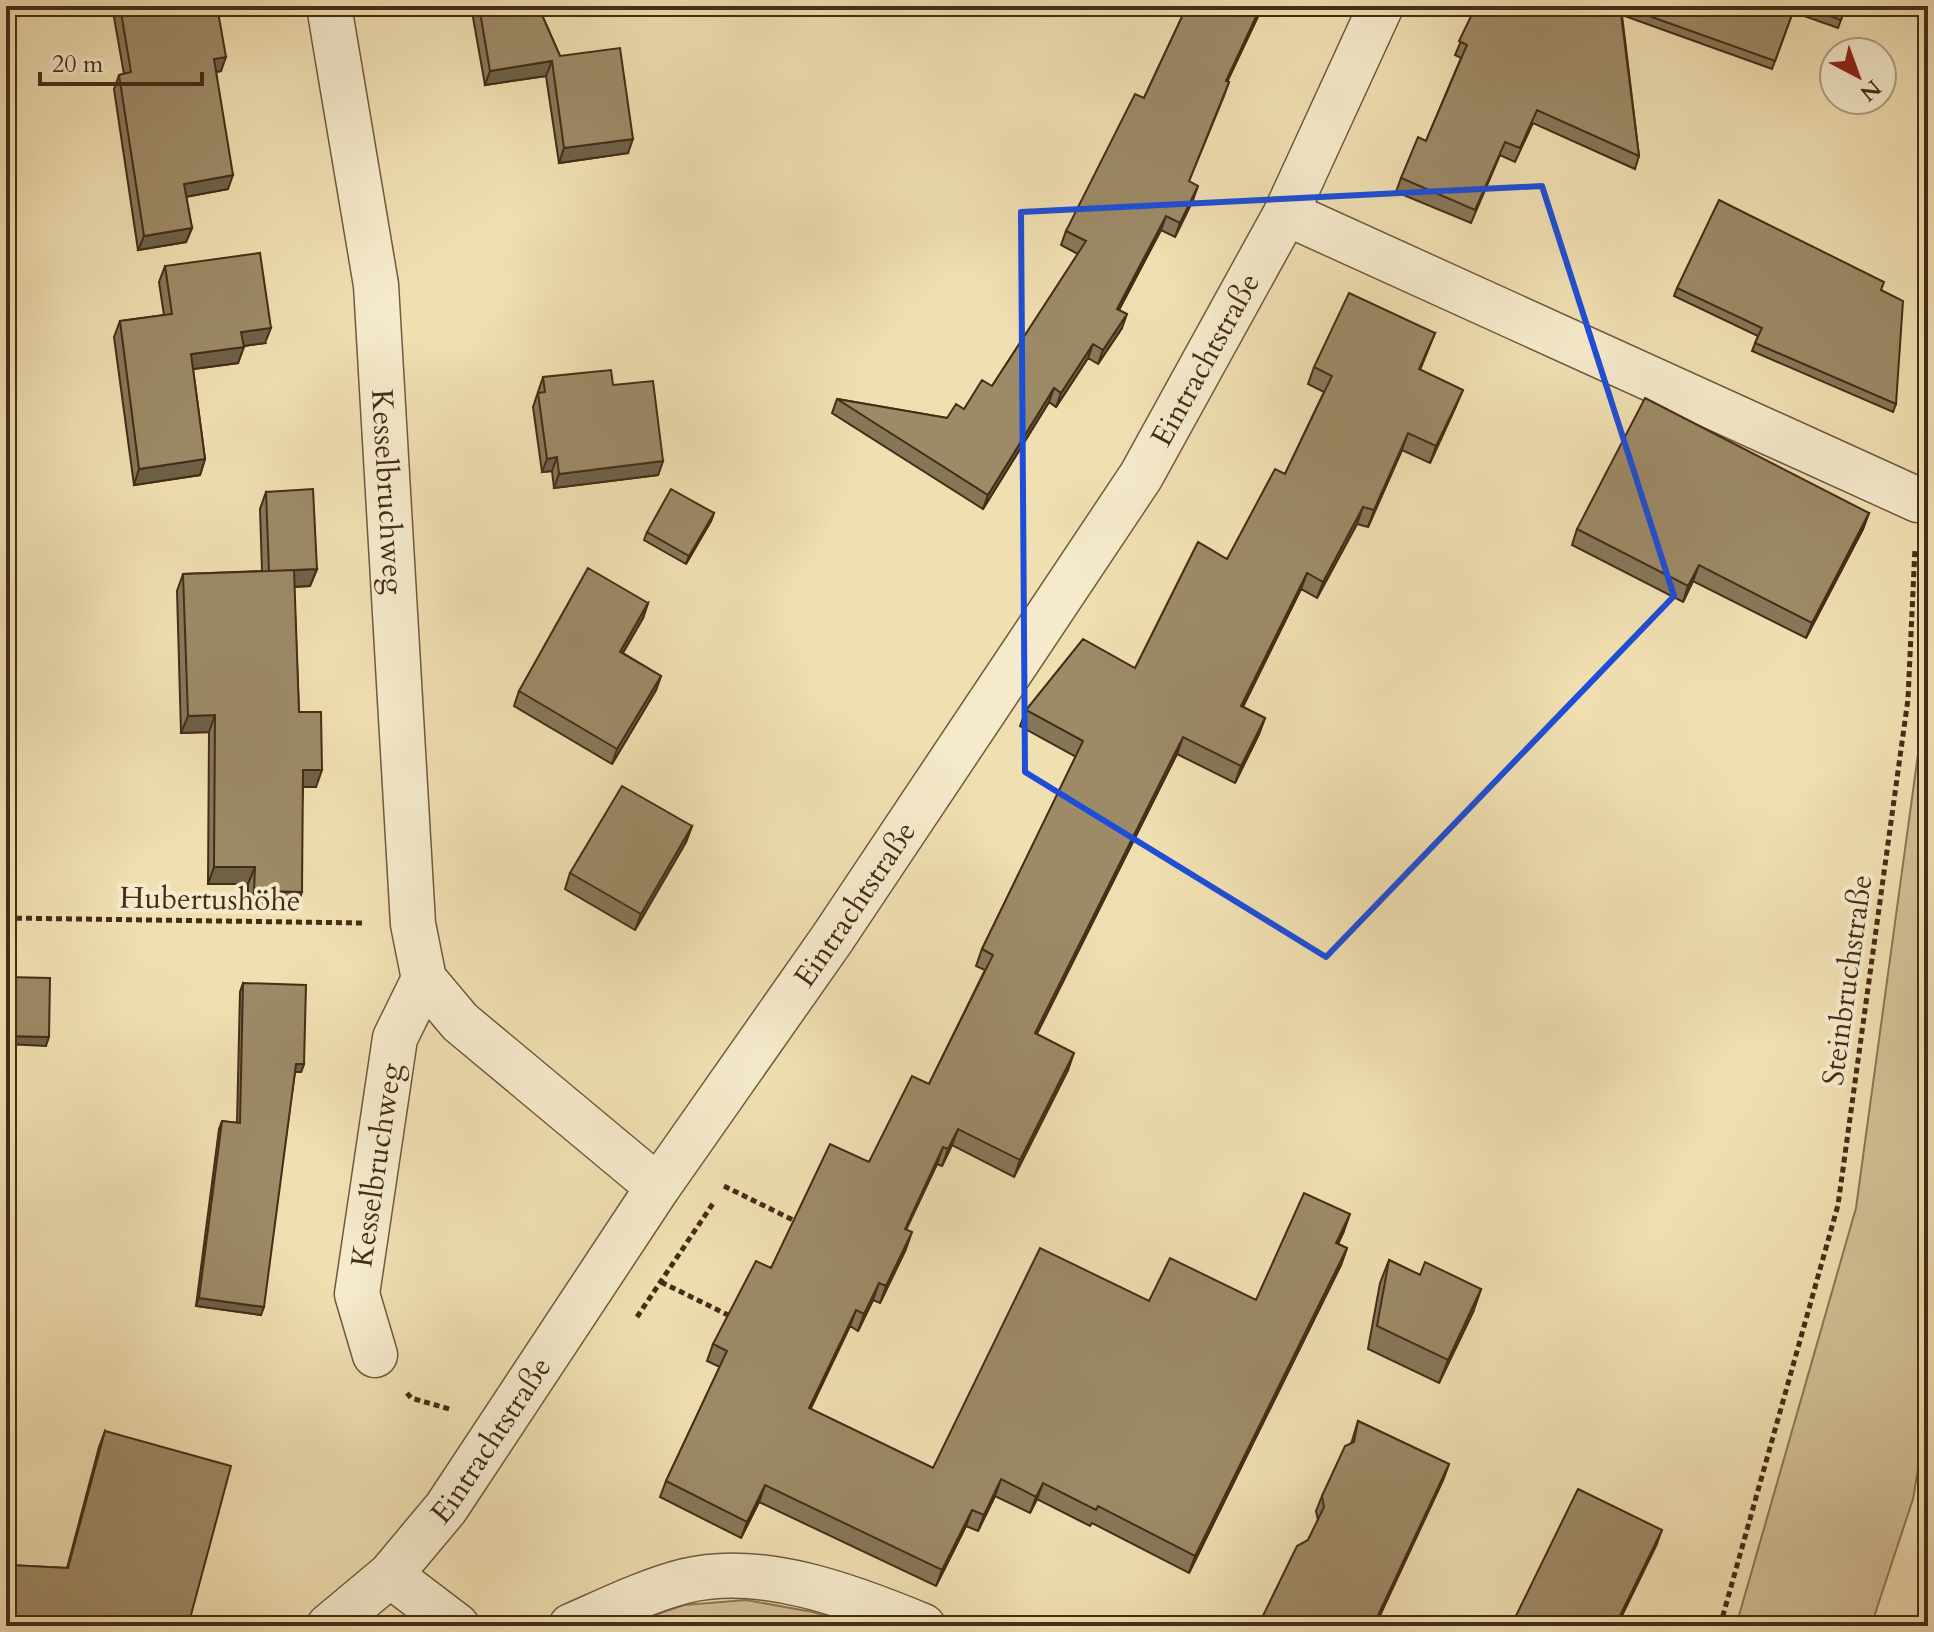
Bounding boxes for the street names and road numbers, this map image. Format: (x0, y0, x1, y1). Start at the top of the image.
street label: Eintrachtstraße (1141, 266, 1270, 454)
street label: Kesselbruchweg (361, 388, 414, 596)
street label: Eintrachtstraße (784, 813, 926, 996)
street label: Steinbruchstraße (1812, 872, 1883, 1088)
street label: Hubertushöhe (119, 877, 301, 922)
street label: Kesselbruchweg (341, 1060, 412, 1270)
street label: Eintrachtstraße (421, 1349, 561, 1533)

